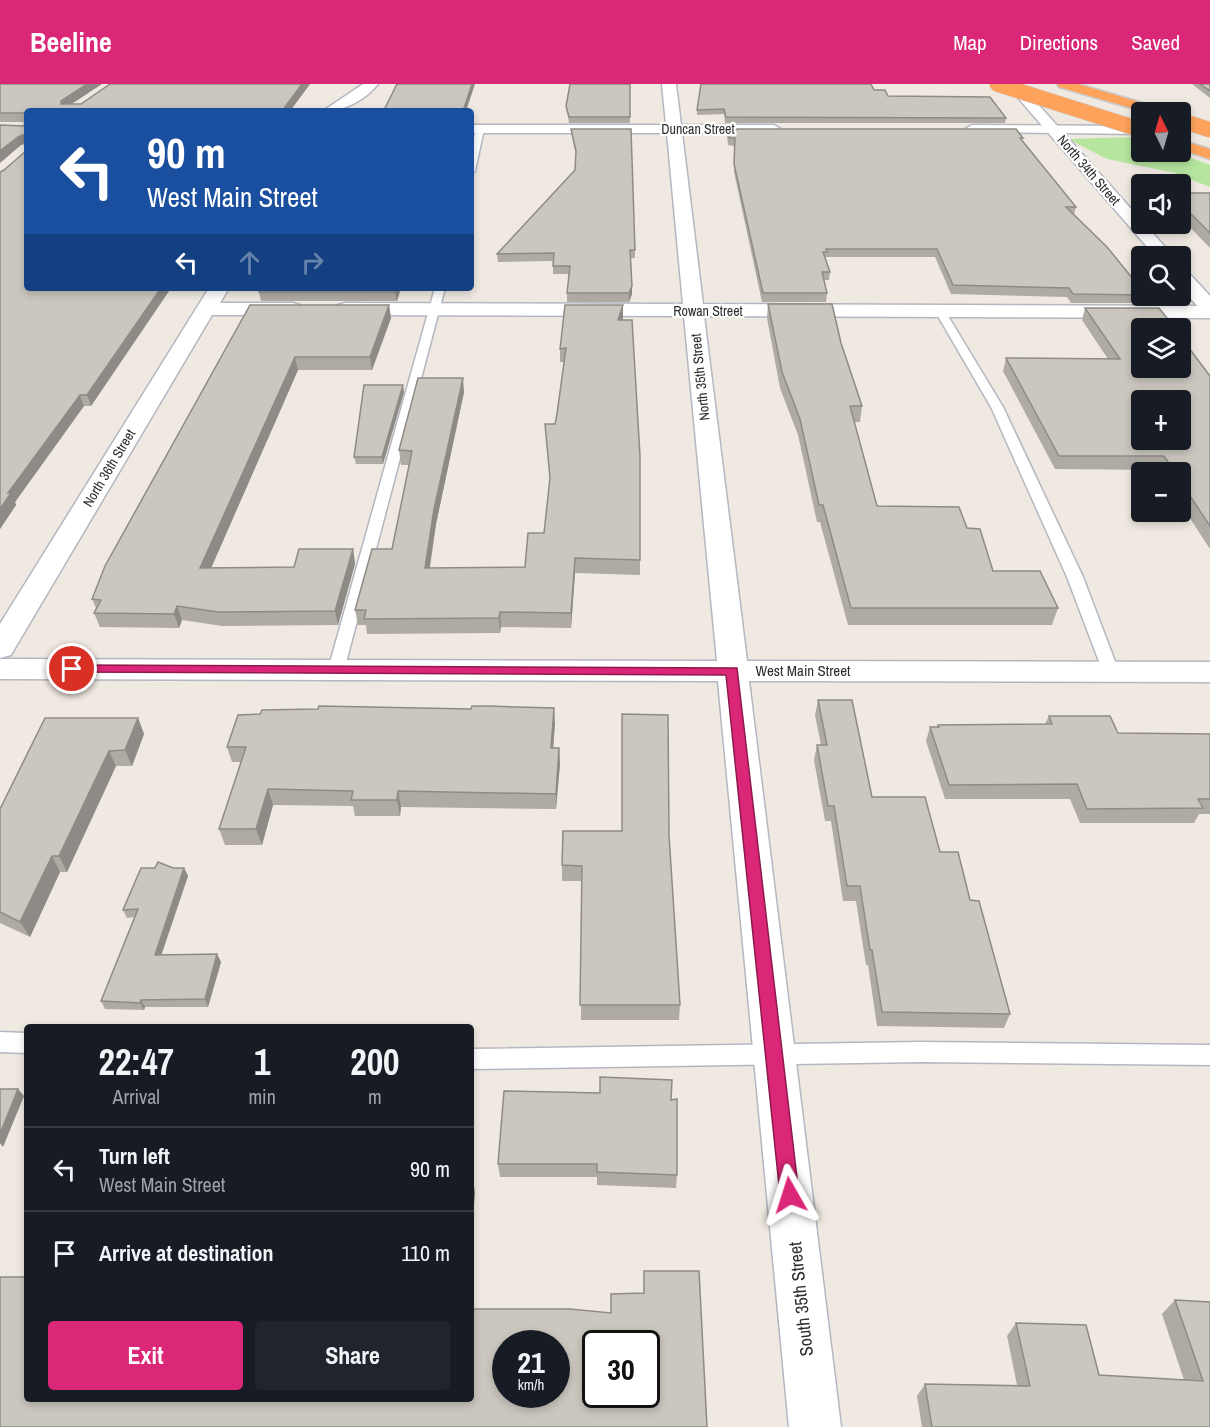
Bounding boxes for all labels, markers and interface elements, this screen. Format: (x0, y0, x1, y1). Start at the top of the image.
text: Beeline (30, 23, 112, 61)
text: Map (953, 28, 987, 57)
text: Directions (1020, 28, 1098, 57)
text: Saved (1131, 28, 1180, 57)
north arrow (1131, 102, 1191, 162)
map controls (1131, 102, 1191, 522)
street label: Duncan Street (661, 120, 735, 138)
text: 90 m (147, 125, 226, 181)
street label: North 34th Street (1054, 131, 1124, 209)
icon: left (48, 132, 126, 210)
button: sound (1131, 174, 1191, 234)
text: West Main Street (147, 179, 318, 215)
icon: left (170, 246, 203, 279)
icon: ahead (233, 246, 266, 279)
icon: right (296, 246, 329, 279)
button: search (1131, 246, 1191, 306)
street label: Rowan Street (673, 302, 743, 320)
button: layers (1131, 318, 1191, 378)
street label: North 35th Street (686, 333, 714, 421)
button: + (1131, 390, 1191, 450)
street label: North 36th Street (79, 426, 139, 510)
button: − (1131, 462, 1191, 522)
pin (46, 643, 97, 694)
icon: arrive (55, 652, 88, 685)
street label: West Main Street (756, 660, 851, 681)
text: 22:47 (98, 1038, 174, 1086)
text: 1 (254, 1038, 270, 1086)
text: 200 (350, 1038, 400, 1086)
text: Arrival (113, 1083, 160, 1110)
text: min (248, 1083, 276, 1110)
text: m (368, 1083, 382, 1110)
text: Turn left (99, 1141, 170, 1171)
icon: left (48, 1153, 81, 1186)
text: 90 m (410, 1154, 450, 1184)
position arrow (758, 1163, 822, 1227)
text: West Main Street (99, 1171, 225, 1198)
icon: arrive (48, 1237, 81, 1270)
text: Arrive at destination (99, 1238, 273, 1268)
text: 110 m (401, 1238, 450, 1268)
street label: South 35th Street (782, 1241, 819, 1357)
button: Exit (48, 1321, 243, 1390)
button: Share (255, 1321, 450, 1390)
speed limit sign: 30 (582, 1330, 660, 1408)
text: 21 (517, 1342, 545, 1382)
text: km/h (518, 1374, 544, 1395)

